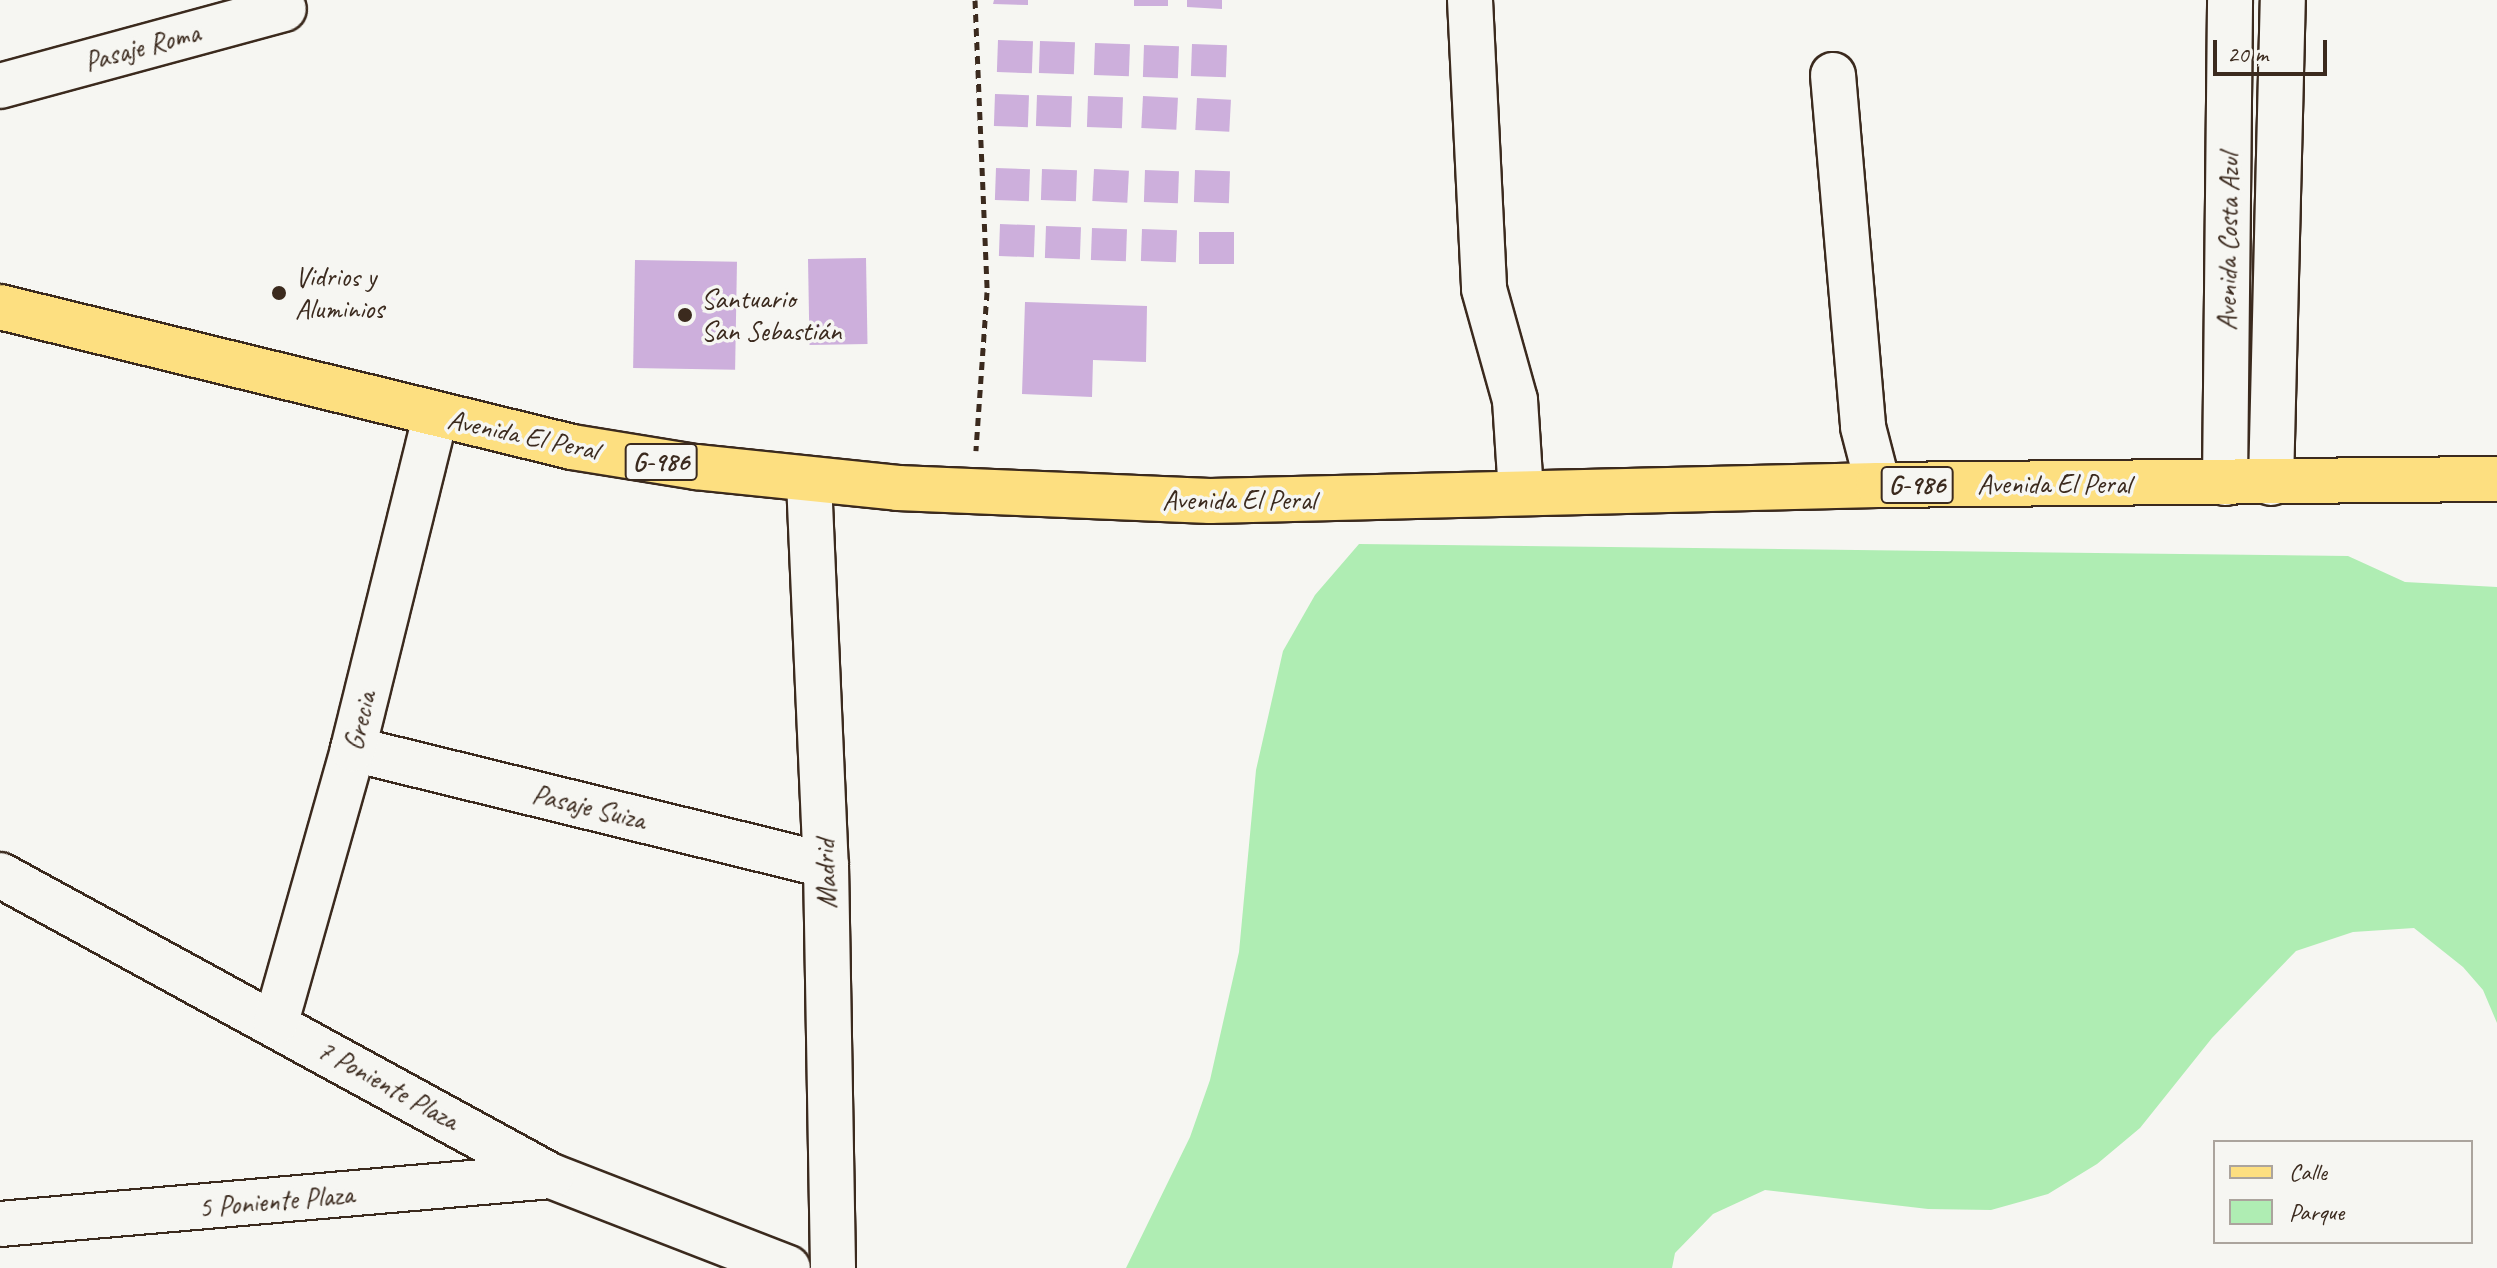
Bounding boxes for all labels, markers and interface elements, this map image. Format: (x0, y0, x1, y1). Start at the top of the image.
street label: Pasaje Roma (81, 15, 203, 79)
scale bar (2217, 24, 2331, 74)
text: 20 m (2227, 39, 2268, 69)
street label: Avenida Costa Azul (2210, 153, 2246, 331)
place label: Vidrios y Aluminios (295, 260, 384, 326)
place label: Santuario San Sebastián (701, 282, 840, 348)
marker: Vidrios y Aluminios (270, 284, 288, 302)
marker: Santuario San Sebastián (676, 306, 694, 324)
street label: Avenida El Peral (445, 403, 601, 467)
road number: G-986 (623, 440, 699, 484)
road number: G-986 (1879, 463, 1955, 507)
street label: Avenida El Peral (1977, 467, 2131, 501)
street label: Avenida El Peral (1162, 483, 1316, 517)
street label: Grecia (337, 688, 383, 754)
street label: Pasaje Suiza (529, 777, 649, 837)
street label: Madrid (808, 839, 844, 909)
street label: 7 Poniente Plaza (311, 1032, 465, 1138)
legend (2213, 1140, 2473, 1244)
text: Calle (2289, 1157, 2327, 1187)
street label: 5 Poniente Plaza (197, 1177, 355, 1225)
text: Parque (2289, 1197, 2344, 1227)

